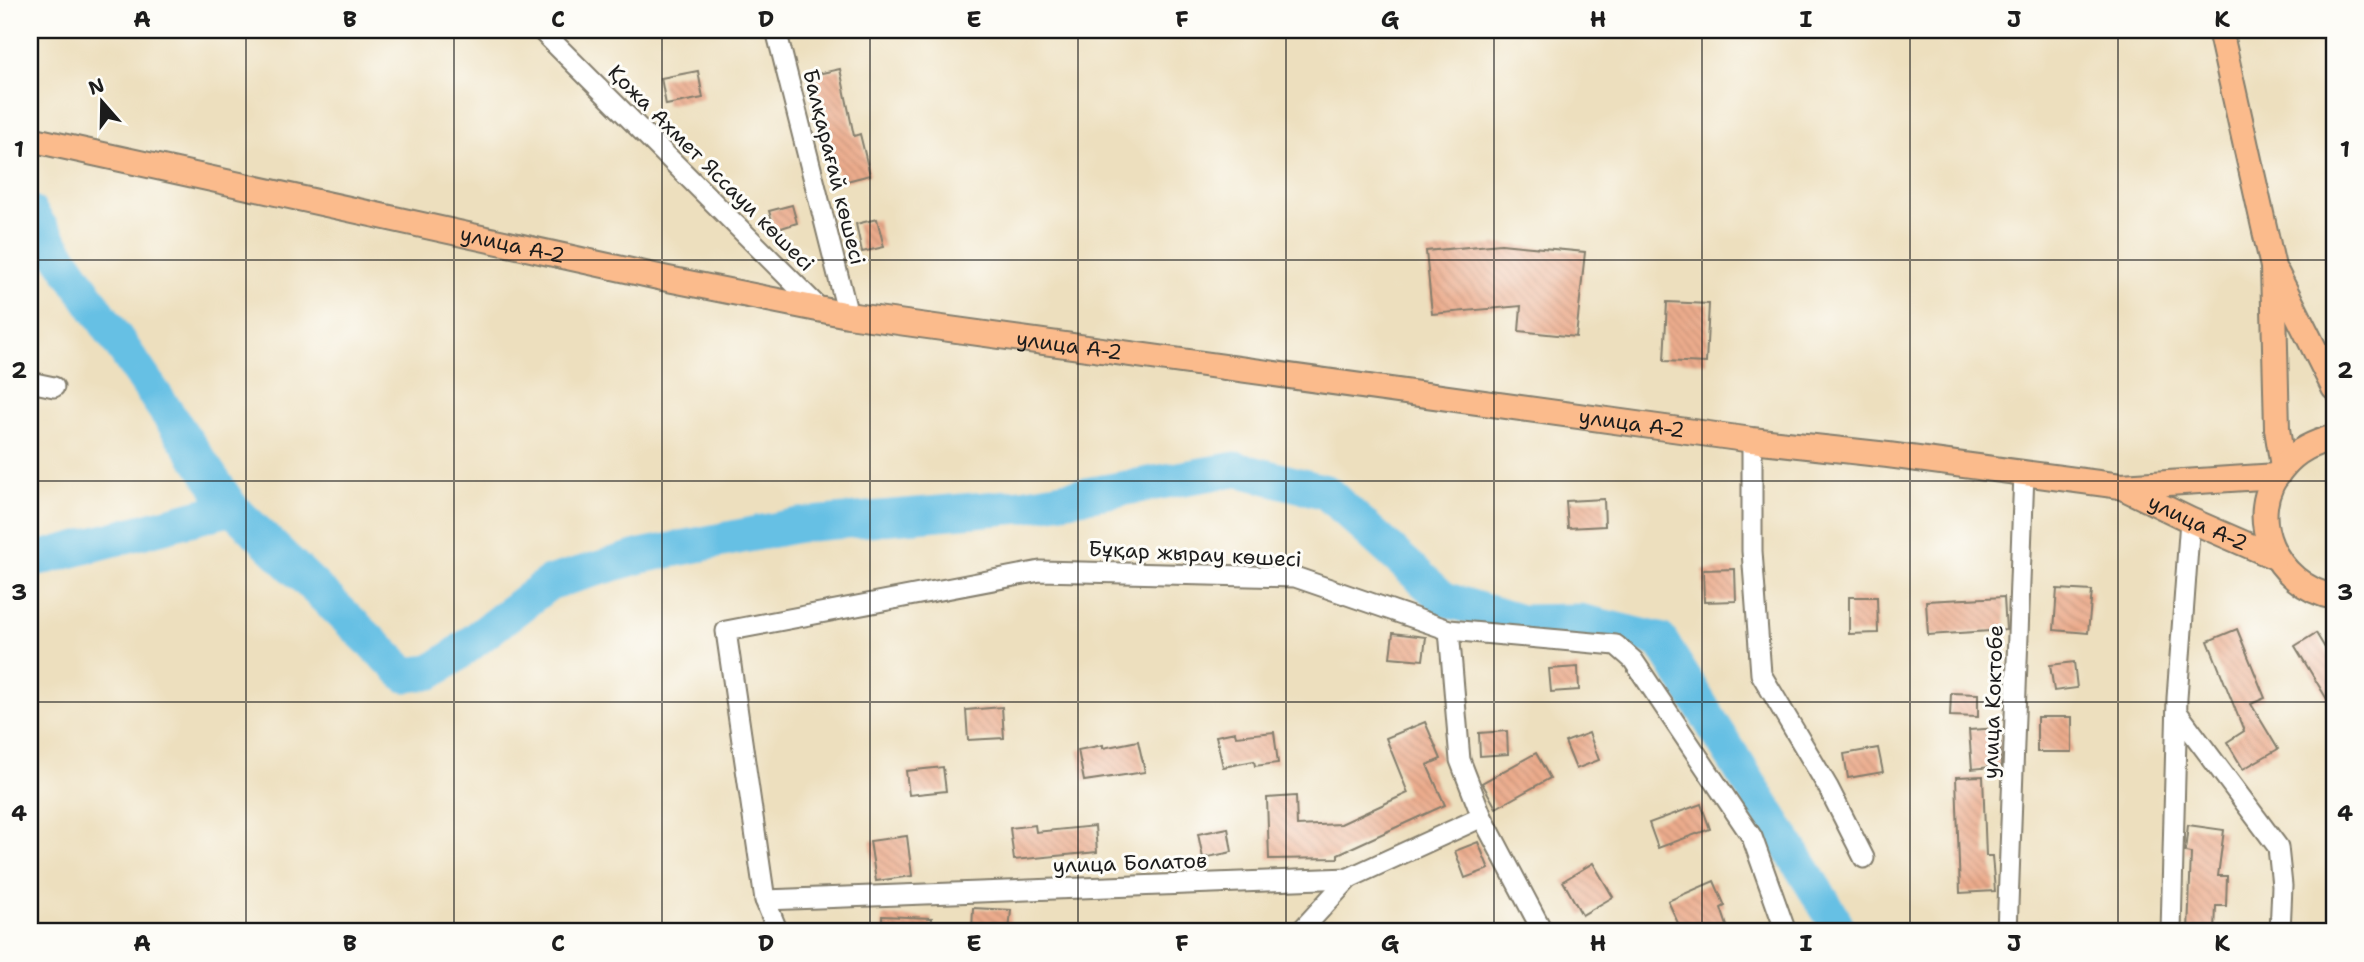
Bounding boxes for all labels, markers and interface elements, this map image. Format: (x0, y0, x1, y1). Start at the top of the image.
text: A (133, 4, 151, 34)
text: B (343, 4, 357, 34)
text: C (551, 4, 565, 34)
text: D (758, 4, 774, 34)
text: E (966, 4, 982, 34)
text: F (1175, 4, 1189, 34)
text: G (1381, 4, 1400, 34)
text: H (1590, 4, 1606, 34)
text: I (1800, 4, 1813, 34)
text: J (2007, 4, 2021, 34)
text: K (2214, 4, 2230, 34)
street label: Қожа Ахмет Яссауи көшесі (602, 59, 820, 277)
north arrow (66, 66, 136, 136)
street label: Балқарағай көшесі (796, 66, 872, 268)
text: N (85, 72, 108, 101)
text: 1 (14, 134, 24, 164)
text: 1 (2340, 134, 2350, 164)
street label: улица А-2 (457, 220, 568, 270)
street label: улица А-2 (1014, 324, 1124, 367)
text: 2 (11, 355, 27, 385)
text: 2 (2337, 355, 2353, 385)
street label: улица А-2 (1577, 402, 1687, 445)
street label: улица А-2 (2144, 488, 2252, 557)
street label: Бұқар жырау көшесі (1088, 534, 1302, 574)
text: 3 (11, 577, 27, 607)
text: 3 (2337, 577, 2353, 607)
street label: улица Коктобе (1976, 624, 2010, 780)
text: 4 (11, 798, 27, 828)
text: 4 (2337, 798, 2353, 828)
street label: улица Болатов (1052, 846, 1208, 880)
text: A (133, 928, 151, 958)
text: B (343, 928, 357, 958)
text: C (551, 928, 565, 958)
text: D (758, 928, 774, 958)
text: E (966, 928, 982, 958)
text: F (1175, 928, 1189, 958)
text: G (1381, 928, 1400, 958)
text: H (1590, 928, 1606, 958)
text: I (1800, 928, 1813, 958)
text: J (2007, 928, 2021, 958)
text: K (2214, 928, 2230, 958)

